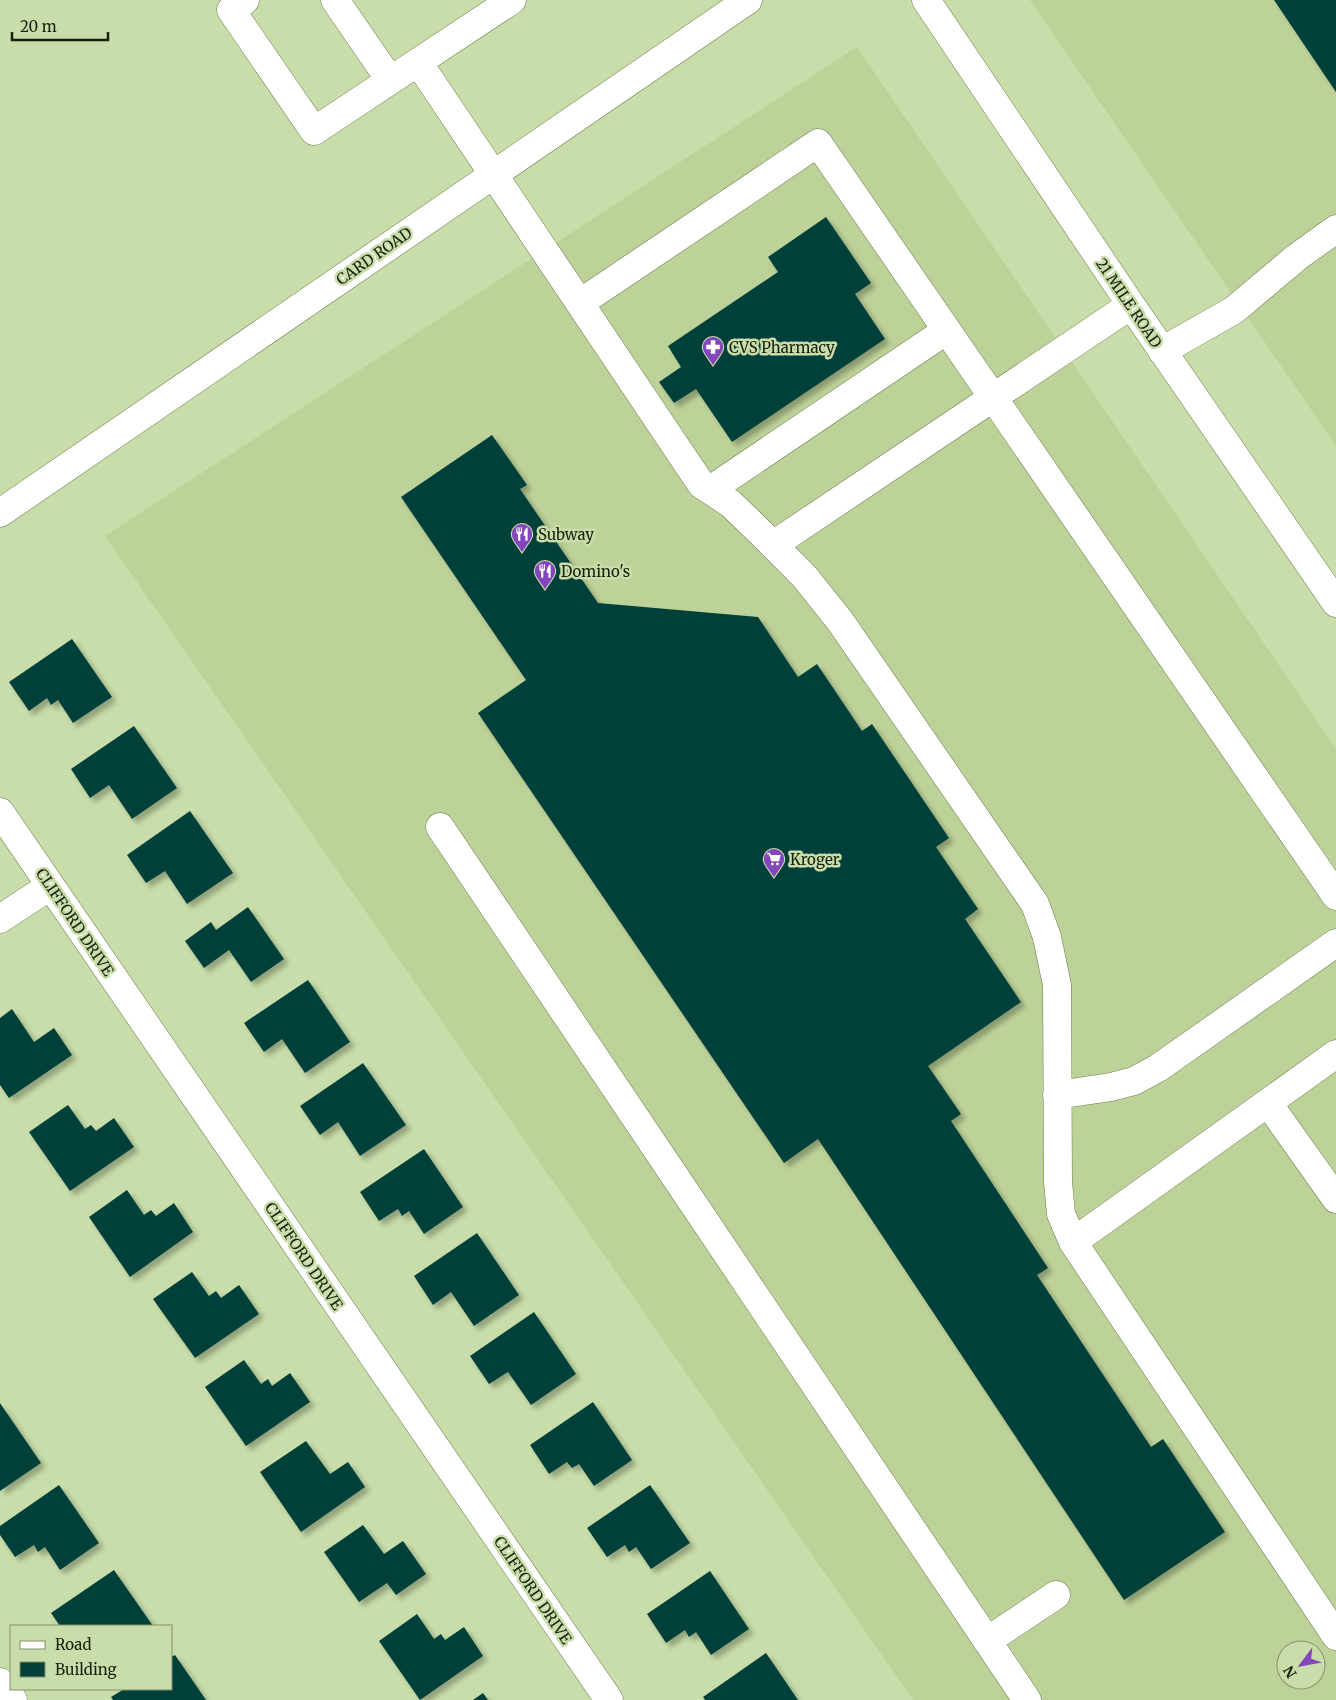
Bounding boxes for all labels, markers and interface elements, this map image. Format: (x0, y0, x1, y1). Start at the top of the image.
scale bar (12, 10, 109, 42)
text: 20 m (20, 17, 57, 36)
street label: CARD ROAD (332, 223, 416, 289)
street label: 21 MILE ROAD (1092, 255, 1166, 351)
pharmacy icon: CVS Pharmacy (701, 335, 725, 366)
place label: CVS Pharmacy (729, 338, 835, 357)
restaurant icon: Subway (510, 522, 534, 553)
place label: Subway (538, 525, 594, 544)
restaurant icon: Domino's (533, 559, 557, 590)
place label: Domino's (561, 562, 630, 581)
supermarket icon: Kroger (762, 847, 786, 878)
place label: Kroger (790, 850, 840, 869)
street label: CLIFFORD DRIVE (32, 865, 118, 980)
street label: CLIFFORD DRIVE (261, 1199, 347, 1314)
street label: CLIFFORD DRIVE (490, 1533, 576, 1648)
legend (10, 1625, 172, 1690)
text: Road (55, 1635, 91, 1654)
north arrow (1276, 1640, 1326, 1690)
text: Building (55, 1660, 117, 1679)
text: N (1279, 1662, 1301, 1681)

